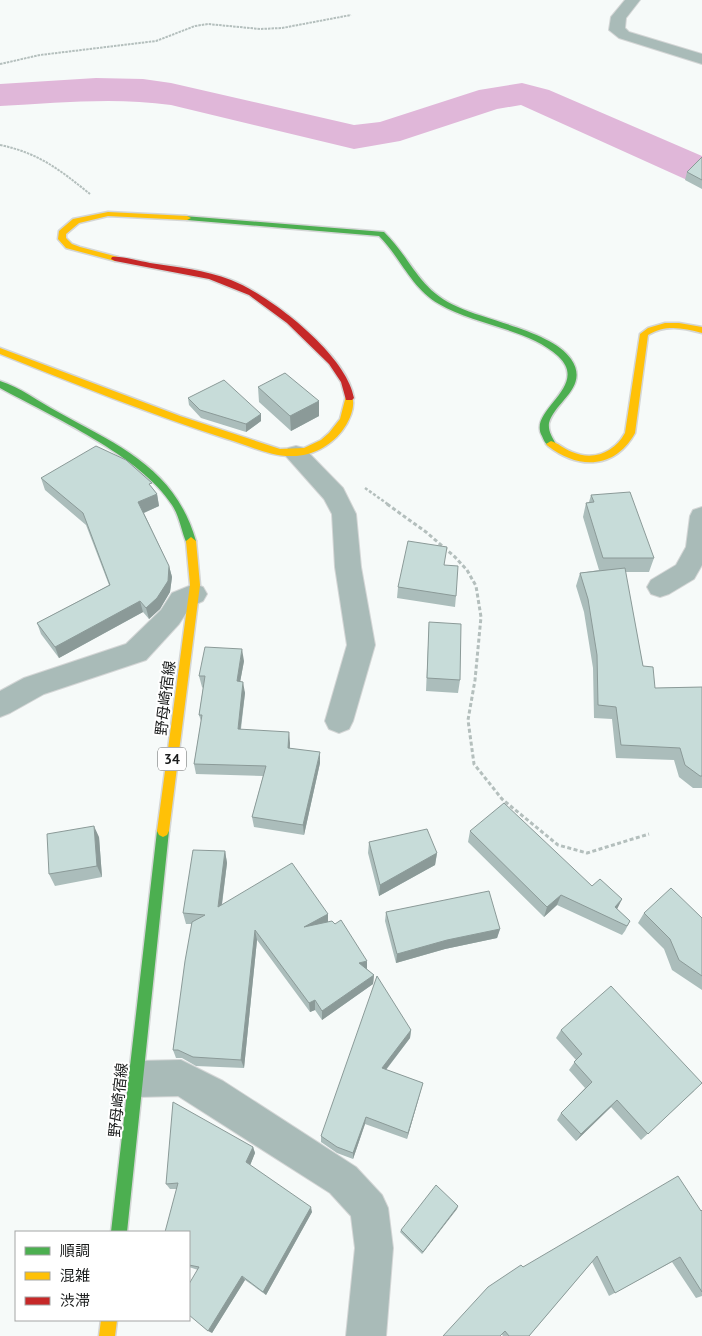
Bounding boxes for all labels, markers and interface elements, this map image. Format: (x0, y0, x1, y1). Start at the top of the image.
street label: 野母崎宿線 (151, 660, 179, 736)
road number: 34 (158, 748, 186, 771)
street label: 野母崎宿線 (105, 1062, 131, 1138)
legend (15, 1231, 190, 1321)
text: 順調 (60, 1241, 90, 1260)
text: 混雑 (60, 1266, 90, 1285)
text: 渋滞 (60, 1291, 90, 1310)

